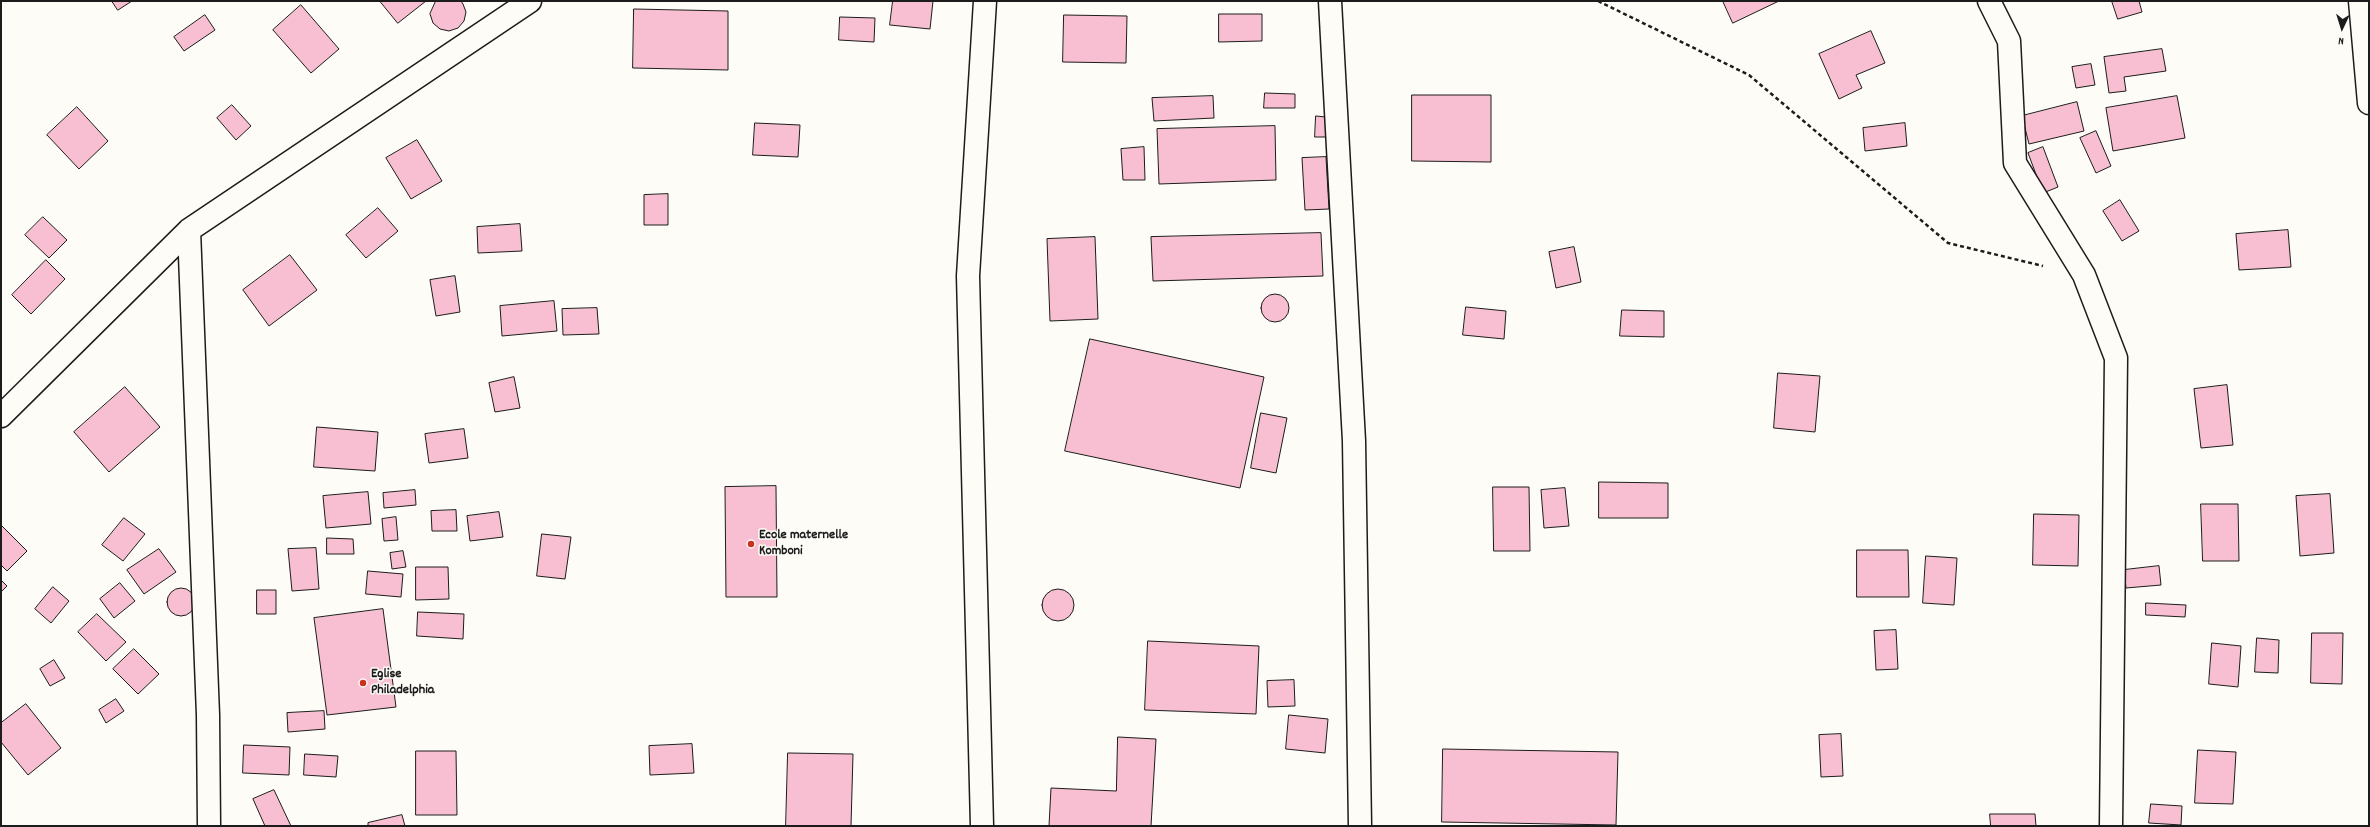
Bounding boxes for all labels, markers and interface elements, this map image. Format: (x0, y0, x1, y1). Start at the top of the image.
north arrow (2322, 8, 2362, 48)
text: N (2338, 32, 2344, 48)
place label: Ecole maternelle Komboni (759, 528, 848, 560)
marker: Ecole maternelle Komboni (746, 539, 756, 549)
place label: Eglise Philadelphia (371, 667, 434, 700)
marker: Eglise Philadelphia (358, 678, 368, 688)

